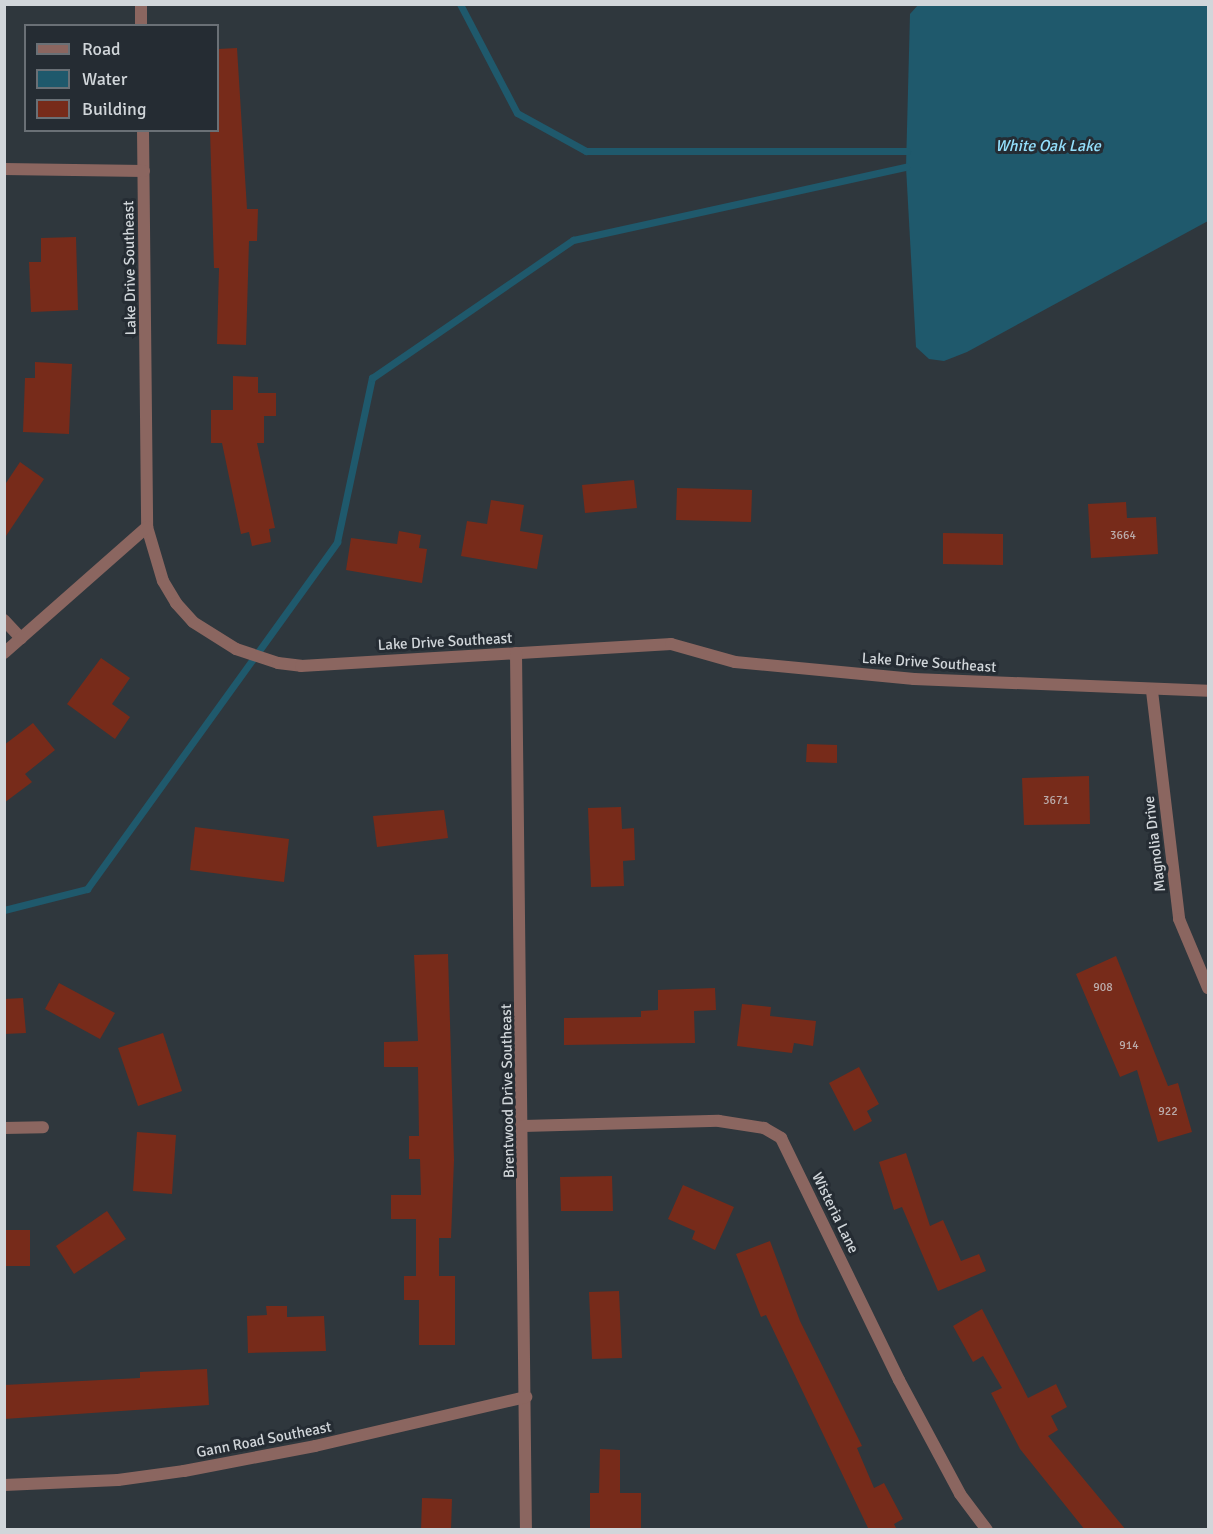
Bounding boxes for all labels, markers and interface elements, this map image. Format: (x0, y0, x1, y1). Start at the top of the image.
legend (24, 24, 219, 132)
text: Road (82, 38, 121, 60)
text: Water (82, 68, 127, 90)
text: Building (82, 98, 146, 120)
water label: White Oak Lake (995, 136, 1101, 156)
street label: Lake Drive Southeast (120, 200, 140, 336)
house number: 3664 (1110, 529, 1136, 543)
street label: Lake Drive Southeast (377, 629, 513, 655)
street label: Lake Drive Southeast (861, 649, 997, 677)
house number: 3671 (1043, 794, 1069, 808)
street label: Magnolia Drive (1140, 795, 1170, 893)
house number: 908 (1093, 981, 1113, 995)
street label: Brentwood Drive Southeast (497, 1004, 519, 1178)
house number: 914 (1119, 1039, 1139, 1053)
house number: 922 (1158, 1105, 1178, 1119)
street label: Wisteria Lane (808, 1170, 862, 1256)
street label: Gann Road Southeast (195, 1418, 333, 1462)

